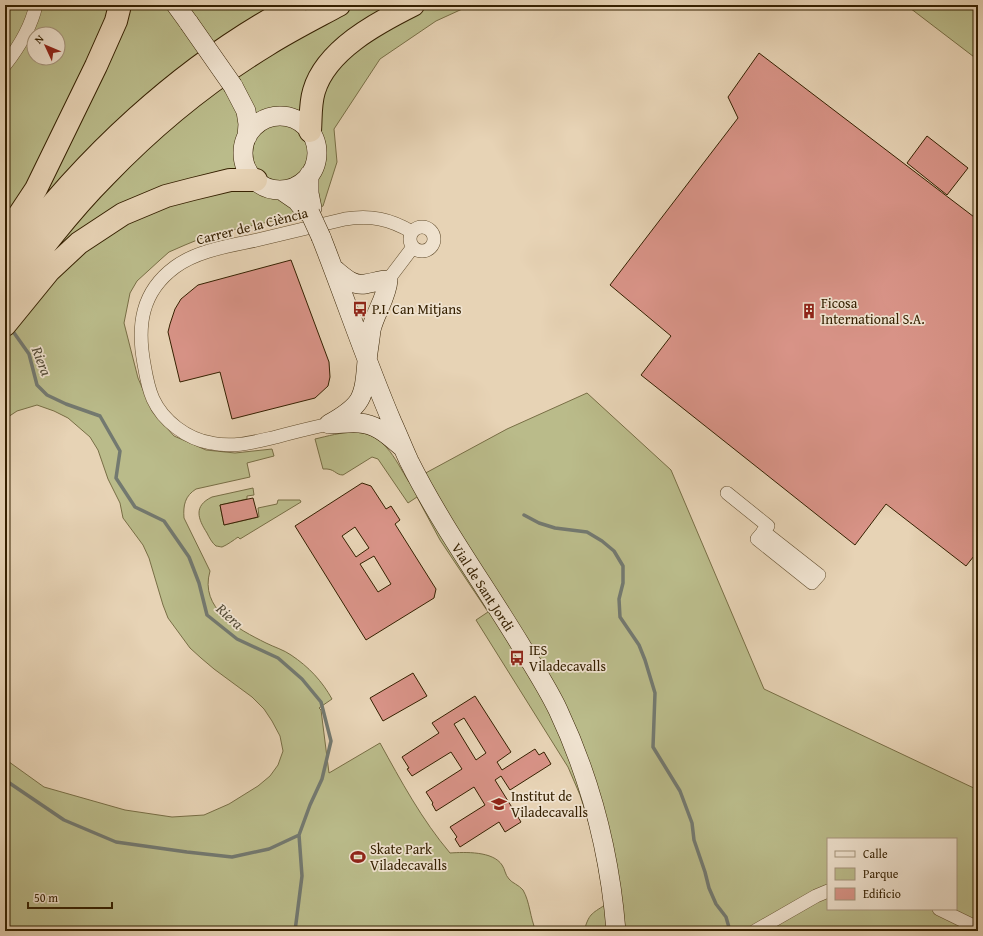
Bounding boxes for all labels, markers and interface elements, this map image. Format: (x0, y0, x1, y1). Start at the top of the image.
north arrow (26, 26, 66, 66)
text: N (30, 30, 48, 47)
street label: Carrer de la Ciència (194, 202, 310, 250)
place label: Ficosa International S.A. (821, 293, 925, 329)
place label: P.I. Can Mitjans (372, 299, 462, 319)
bus stop icon: P.I. Can Mitjans (351, 300, 369, 318)
building icon: Ficosa International S.A. (800, 302, 818, 320)
water label: Riera (26, 342, 57, 379)
street label: Vial de Sant Jordi (447, 539, 519, 635)
water label: Riera (211, 597, 248, 634)
place label: IES Viladecavalls (529, 640, 606, 676)
bus stop icon: IES Viladecavalls (508, 649, 526, 667)
place label: Institut de Viladecavalls (511, 786, 588, 822)
school or university icon: Institut de Viladecavalls (490, 795, 508, 813)
legend (827, 838, 957, 910)
place label: Skate Park Viladecavalls (370, 839, 447, 875)
text: Calle (863, 845, 888, 862)
sports icon: Skate Park Viladecavalls (349, 848, 367, 866)
text: Parque (863, 865, 899, 882)
scale bar (28, 884, 112, 910)
text: Edificio (863, 885, 901, 902)
text: 50 m (34, 889, 58, 906)

